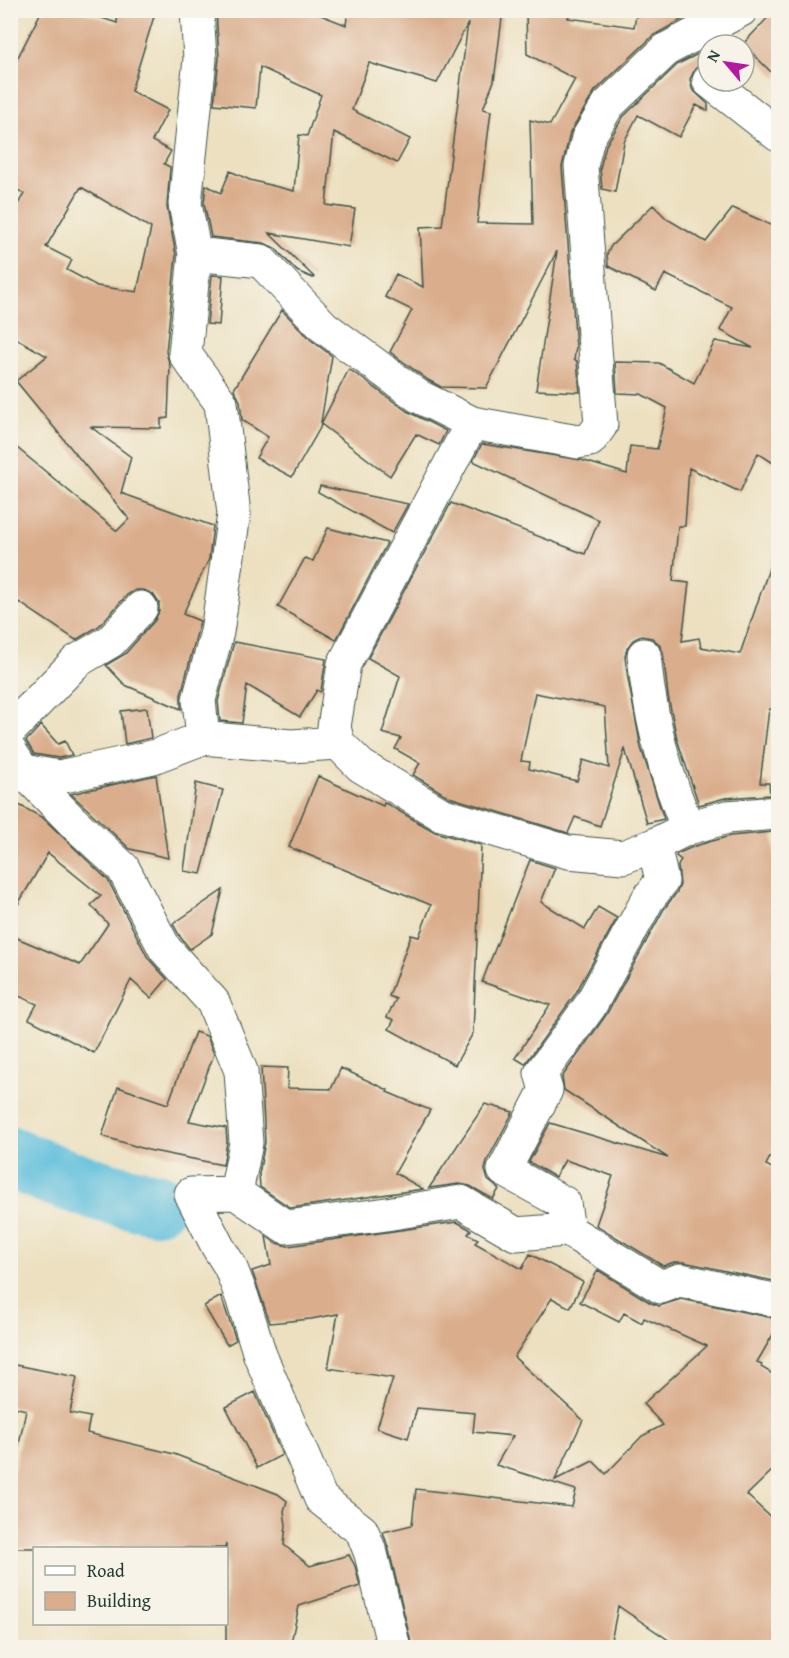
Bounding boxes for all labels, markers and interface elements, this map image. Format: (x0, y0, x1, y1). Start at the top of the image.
north arrow (696, 33, 756, 93)
text: N (700, 45, 726, 66)
legend (33, 1547, 228, 1625)
text: Road (87, 1557, 125, 1584)
text: Building (87, 1587, 151, 1614)

